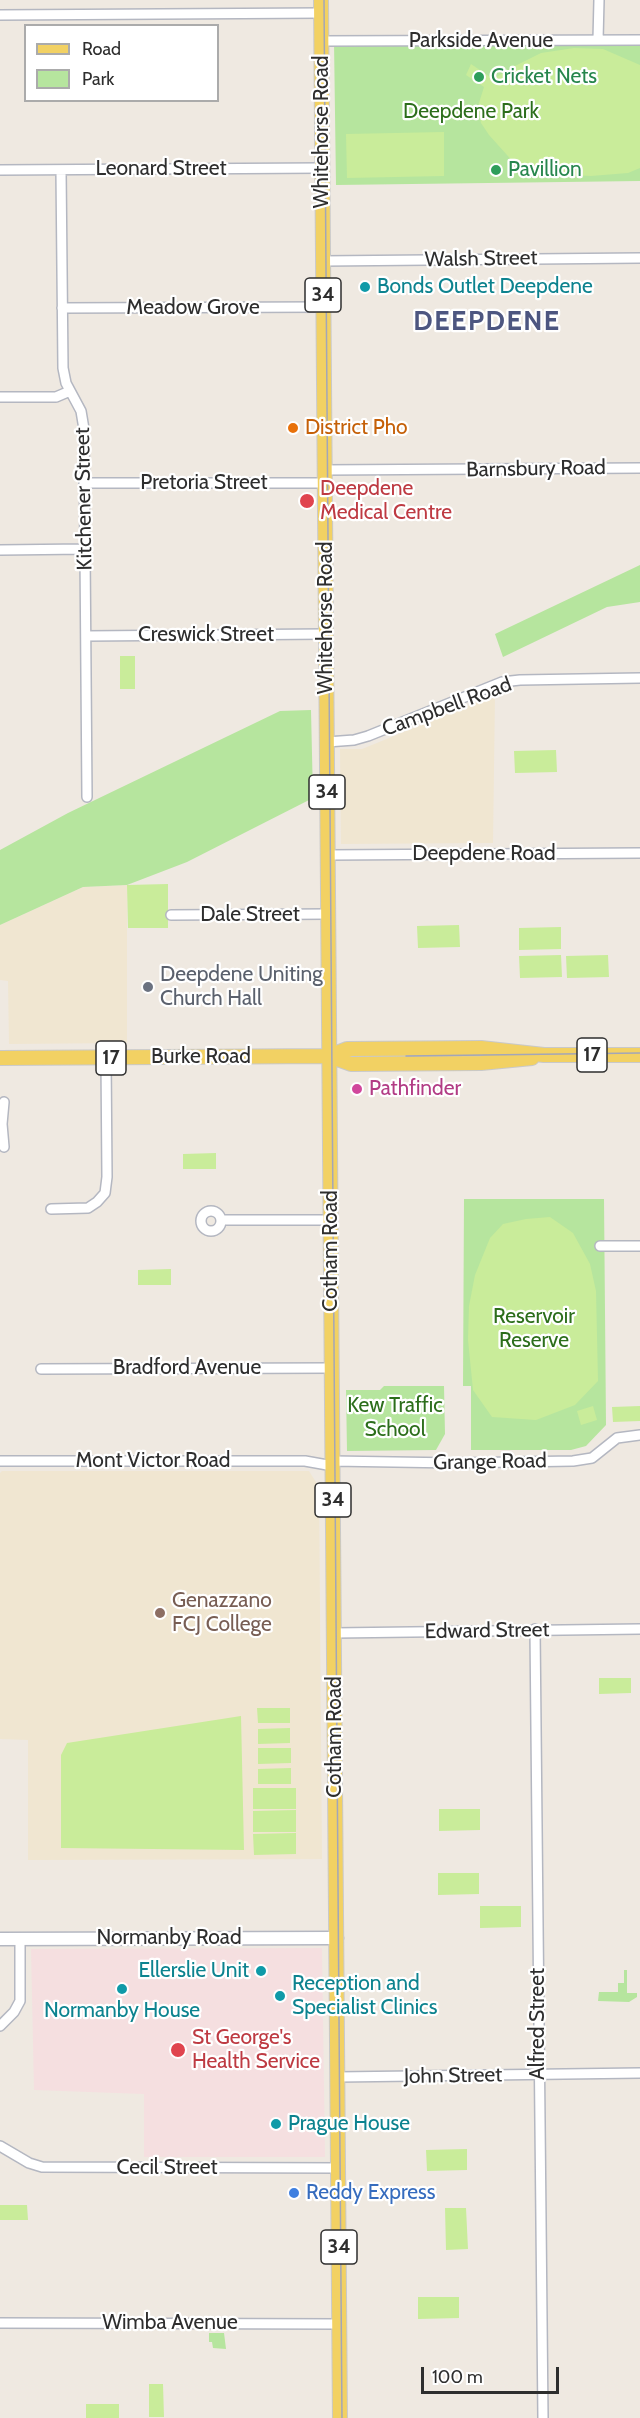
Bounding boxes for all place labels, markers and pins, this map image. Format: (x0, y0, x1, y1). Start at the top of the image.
place label: Cricket Nets (491, 64, 597, 90)
marker: Cricket Nets (472, 70, 486, 84)
place label: Pavillion (508, 157, 582, 183)
marker: Pavillion (489, 163, 503, 177)
place label: Bonds Outlet Deepdene (377, 274, 593, 300)
marker: Bonds Outlet Deepdene (358, 280, 372, 294)
place label: District Pho (305, 415, 408, 441)
marker: District Pho (286, 421, 300, 435)
place label: Deepdene Medical Centre (320, 476, 452, 526)
marker: Deepdene Medical Centre (298, 492, 316, 510)
place label: Deepdene Uniting Church Hall (160, 962, 323, 1012)
marker: Deepdene Uniting Church Hall (141, 980, 155, 994)
place label: Pathfinder (369, 1076, 461, 1102)
marker: Pathfinder (350, 1082, 364, 1096)
place label: Genazzano FCJ College (172, 1588, 272, 1638)
marker: Genazzano FCJ College (153, 1606, 167, 1620)
place label: Ellerslie Unit (138, 1958, 249, 1984)
marker: Ellerslie Unit (254, 1964, 268, 1978)
place label: Reception and Specialist Clinics (292, 1971, 437, 2021)
marker: Normanby House (115, 1982, 129, 1996)
marker: Reception and Specialist Clinics (273, 1989, 287, 2003)
place label: Normanby House (44, 1998, 200, 2024)
place label: St George's Health Service (192, 2025, 320, 2075)
marker: St George's Health Service (169, 2041, 187, 2059)
place label: Prague House (288, 2111, 410, 2137)
marker: Prague House (269, 2117, 283, 2131)
place label: Reddy Express (306, 2180, 435, 2206)
marker: Reddy Express (287, 2186, 301, 2200)

